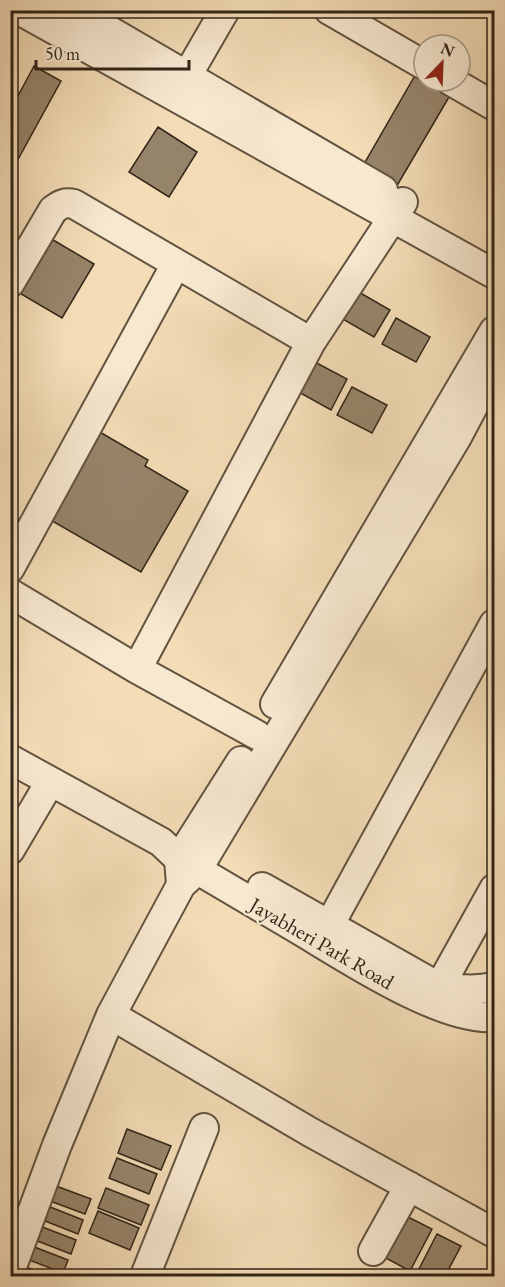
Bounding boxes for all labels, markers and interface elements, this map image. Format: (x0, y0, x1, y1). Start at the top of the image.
scale bar (36, 33, 189, 71)
north arrow (412, 33, 472, 93)
text: N (438, 37, 458, 62)
text: 50 m (45, 42, 80, 65)
street label: Jayabheri Park Road (243, 890, 399, 995)

